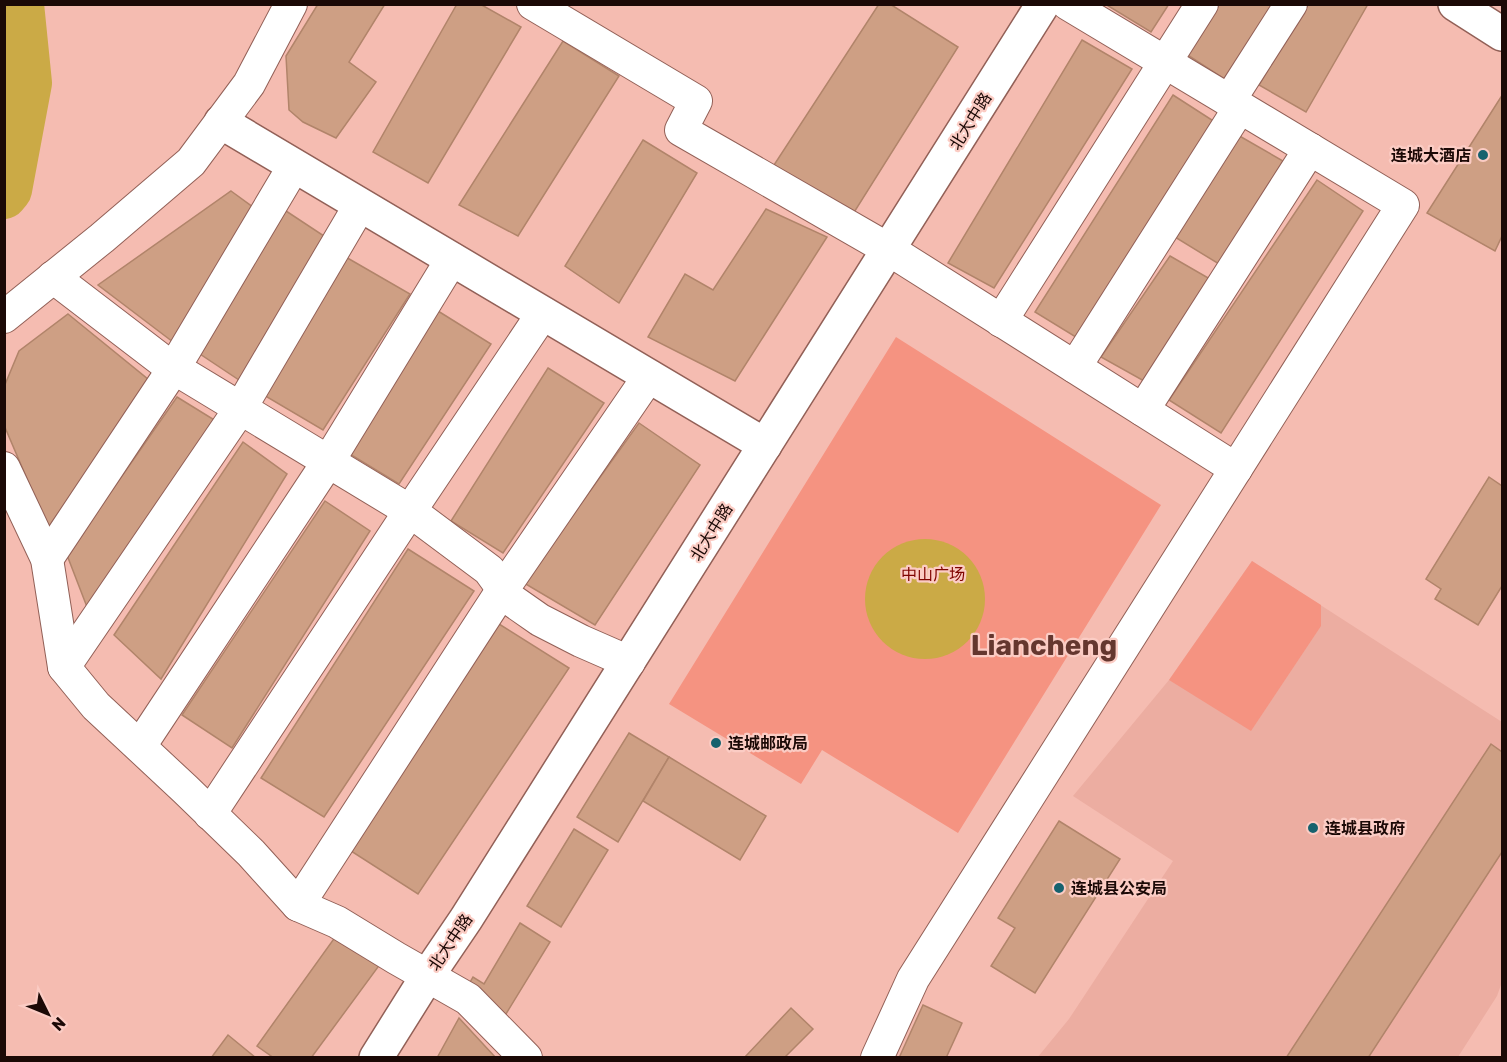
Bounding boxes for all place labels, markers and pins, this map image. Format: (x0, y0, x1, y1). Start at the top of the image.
place label: 连城大酒店 (1390, 146, 1471, 165)
marker: 连城大酒店 (1476, 148, 1490, 162)
place label: 连城邮政局 (727, 734, 808, 753)
marker: 连城邮政局 (709, 736, 723, 750)
place label: 连城县政府 (1324, 819, 1405, 838)
marker: 连城县政府 (1306, 821, 1320, 835)
place label: 连城县公安局 (1070, 879, 1167, 898)
marker: 连城县公安局 (1052, 881, 1066, 895)

